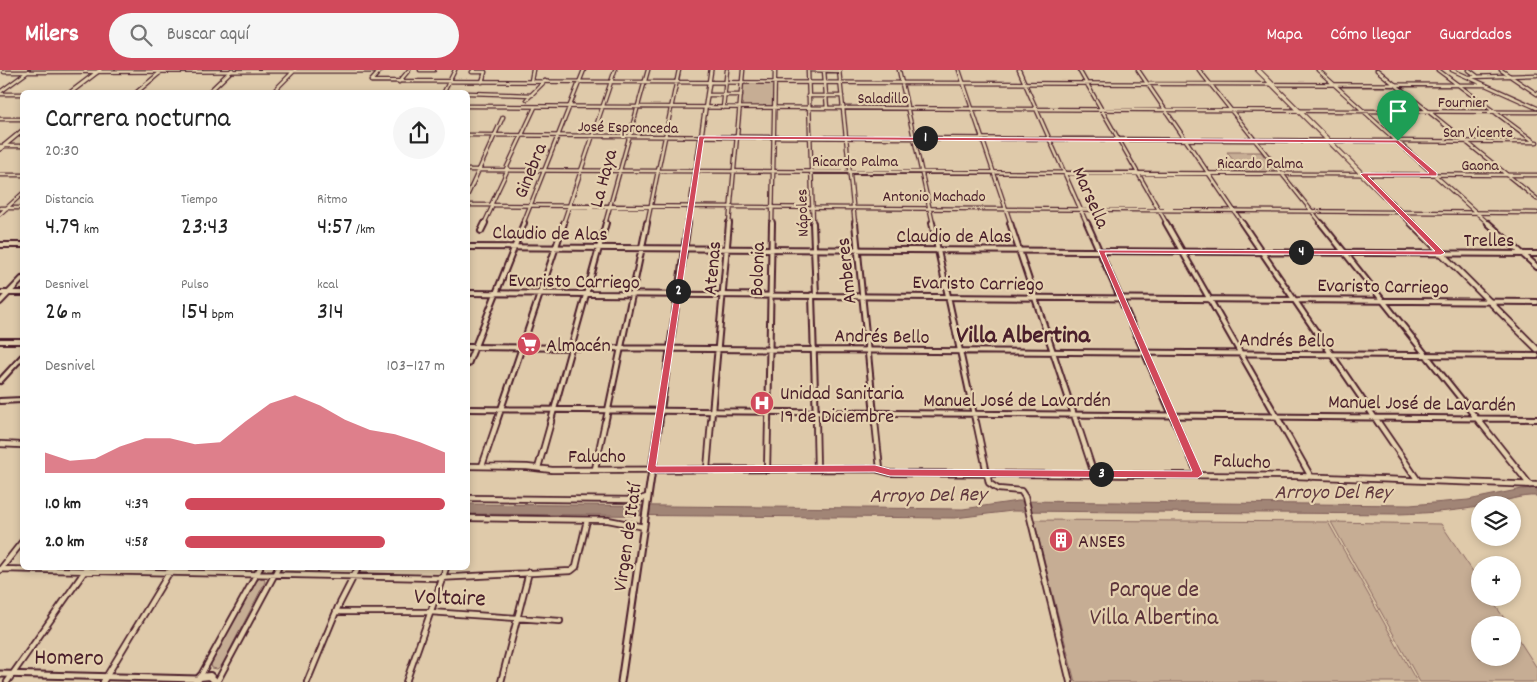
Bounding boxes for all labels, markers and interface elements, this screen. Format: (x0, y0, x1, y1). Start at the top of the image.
search box (109, 13, 459, 58)
text: Milers (25, 18, 79, 52)
icon: search (127, 21, 155, 49)
text: Buscar aquí (167, 22, 249, 49)
text: Mapa (1266, 23, 1302, 48)
text: Cómo llegar (1330, 23, 1411, 48)
text: Guardados (1439, 23, 1512, 48)
street label: Saladillo (857, 88, 909, 111)
pin (1377, 90, 1419, 141)
street label: Fournier (1438, 92, 1488, 115)
icon: arrive (1384, 97, 1412, 125)
text: Carrera nocturna (45, 101, 231, 141)
button: share (393, 107, 445, 159)
street label: José Espronceda (577, 116, 679, 141)
street label: San Vicente (1443, 122, 1513, 145)
pin: 1 (912, 126, 938, 150)
text: 1 (924, 128, 927, 148)
street label: Ginebra (508, 139, 556, 203)
text: 20:30 (45, 140, 79, 163)
street label: La Haya (584, 146, 626, 211)
street label: Ricardo Palma (812, 151, 898, 174)
street label: Ricardo Palma (1217, 153, 1303, 176)
street label: Gaona (1461, 155, 1499, 178)
street label: Marsella (1063, 163, 1115, 234)
street label: Antonio Machado (882, 186, 986, 209)
street label: Nápoles (791, 188, 816, 237)
text: Distancia (45, 190, 94, 210)
text: Tiempo (181, 190, 218, 210)
text: Ritmo (317, 190, 347, 210)
text: 4.79 (45, 210, 81, 246)
text: 23:43 (181, 210, 229, 246)
text: 4:57 (317, 210, 353, 246)
text: km (81, 220, 99, 240)
text: /km (353, 220, 375, 240)
street label: Claudio de Alas (492, 220, 608, 250)
street label: Claudio de Alas (896, 224, 1012, 252)
street label: Trelles (1464, 228, 1514, 256)
street label: Amberes (831, 236, 865, 305)
street label: Atenas (698, 240, 730, 296)
pin: 4 (1288, 240, 1314, 264)
street label: Bolonia (744, 241, 774, 297)
text: 4 (1299, 242, 1304, 262)
street label: Evaristo Carriego (508, 268, 640, 298)
street label: Evaristo Carriego (912, 270, 1044, 300)
street label: Evaristo Carriego (1317, 273, 1449, 303)
text: Desnivel (45, 275, 89, 295)
text: Pulso (181, 275, 209, 295)
text: kcal (317, 275, 338, 295)
pin: 2 (666, 278, 690, 304)
text: 2 (675, 281, 682, 301)
text: 26 (45, 295, 68, 331)
text: 154 (181, 295, 208, 331)
text: 314 (317, 295, 344, 331)
text: m (68, 305, 81, 325)
text: bpm (208, 305, 234, 325)
district label: Villa Albertina (956, 319, 1091, 355)
street label: Andrés Bello (834, 323, 930, 353)
street label: Andrés Bello (1239, 327, 1335, 357)
supermarket icon: Almacén (516, 331, 542, 357)
place label: Almacén (546, 333, 611, 361)
text: Desnivel (45, 355, 95, 378)
text: 103–127 m (386, 355, 445, 378)
place label: Unidad Sanitaria 19 de Diciembre (780, 381, 904, 432)
street label: Manuel José de Lavardén (923, 388, 1111, 416)
street label: Manuel José de Lavardén (1328, 389, 1516, 421)
hospital icon: Unidad Sanitaria 19 de Diciembre (749, 390, 775, 416)
street label: Falucho (568, 444, 626, 472)
street label: Falucho (1213, 448, 1271, 478)
pin: 3 (1088, 462, 1114, 486)
text: 3 (1098, 464, 1105, 484)
water label: Arroyo Del Rey (1275, 479, 1394, 509)
street label: Virgen de Itatí (608, 480, 651, 593)
water label: Arroyo Del Rey (869, 481, 989, 513)
text: 1.0 km (45, 493, 81, 516)
text: 4:39 (125, 493, 149, 516)
map controls (1471, 496, 1521, 666)
button: layers (1471, 496, 1521, 546)
building icon: ANSES (1048, 527, 1074, 553)
place label: ANSES (1078, 529, 1126, 557)
text: 2.0 km (45, 531, 85, 554)
text: 4:58 (125, 531, 148, 554)
button: + (1471, 556, 1521, 606)
park label: Parque de Villa Albertina (1090, 574, 1219, 636)
street label: Voltaire (413, 581, 486, 617)
button: − (1471, 616, 1521, 666)
street label: Homero (34, 641, 104, 677)

